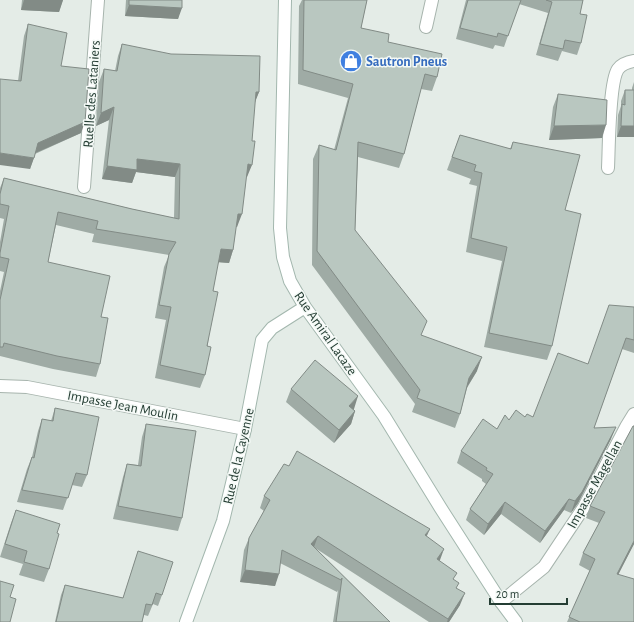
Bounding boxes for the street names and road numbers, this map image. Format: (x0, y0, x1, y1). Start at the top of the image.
street label: Ruelle des Lataniers (81, 40, 103, 148)
street label: Rue Amiral Lacaze (291, 289, 359, 378)
street label: Impasse Jean Moulin (66, 388, 179, 424)
street label: Rue de la Cayenne (221, 407, 257, 506)
street label: Impasse Magellan (565, 438, 625, 531)

